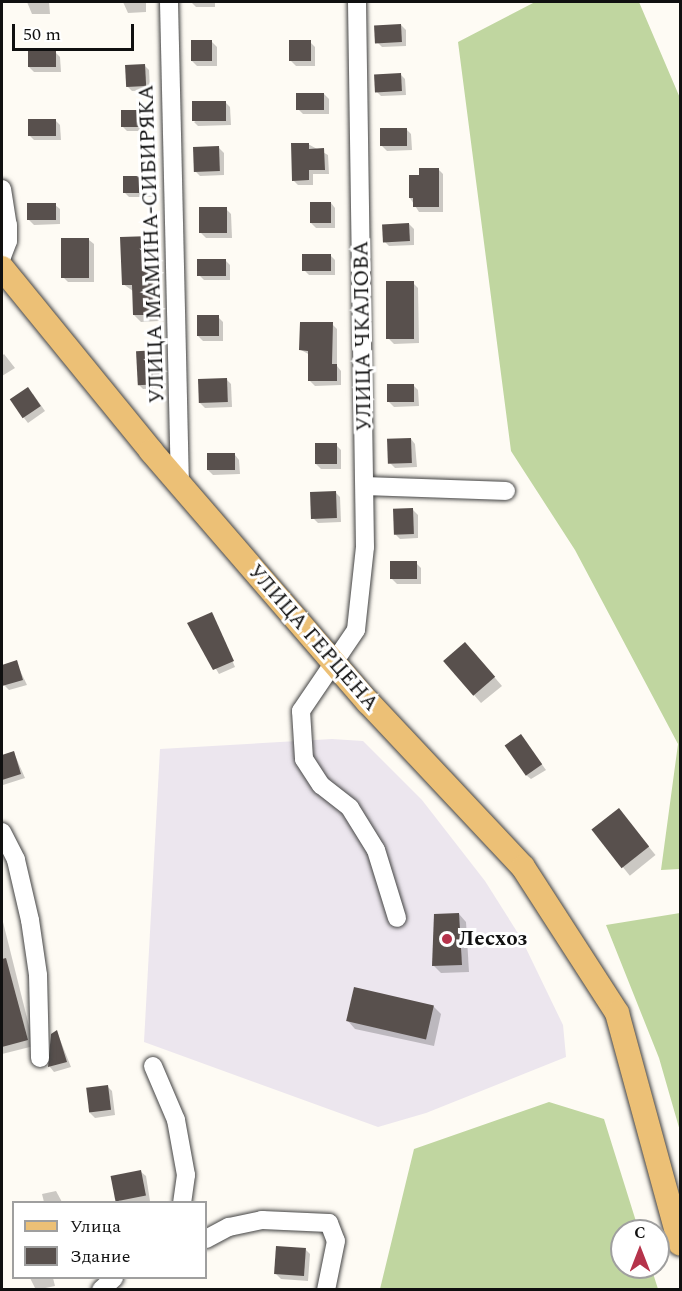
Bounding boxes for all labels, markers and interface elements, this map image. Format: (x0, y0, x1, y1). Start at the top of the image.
scale bar (15, 12, 136, 50)
text: 50 m (23, 21, 61, 48)
street label: УЛИЦА МАМИНА-СИБИРЯКА (134, 84, 170, 404)
street label: УЛИЦА ЧКАЛОВА (349, 240, 377, 432)
street label: УЛИЦА ГЕРЦЕНА (242, 559, 384, 717)
place label: Лесхоз (459, 926, 527, 952)
marker: Лесхоз (440, 932, 454, 946)
legend (12, 1201, 207, 1279)
text: Улица (70, 1213, 121, 1240)
north arrow (610, 1219, 670, 1279)
text: С (634, 1221, 646, 1245)
text: Здание (70, 1243, 130, 1270)

